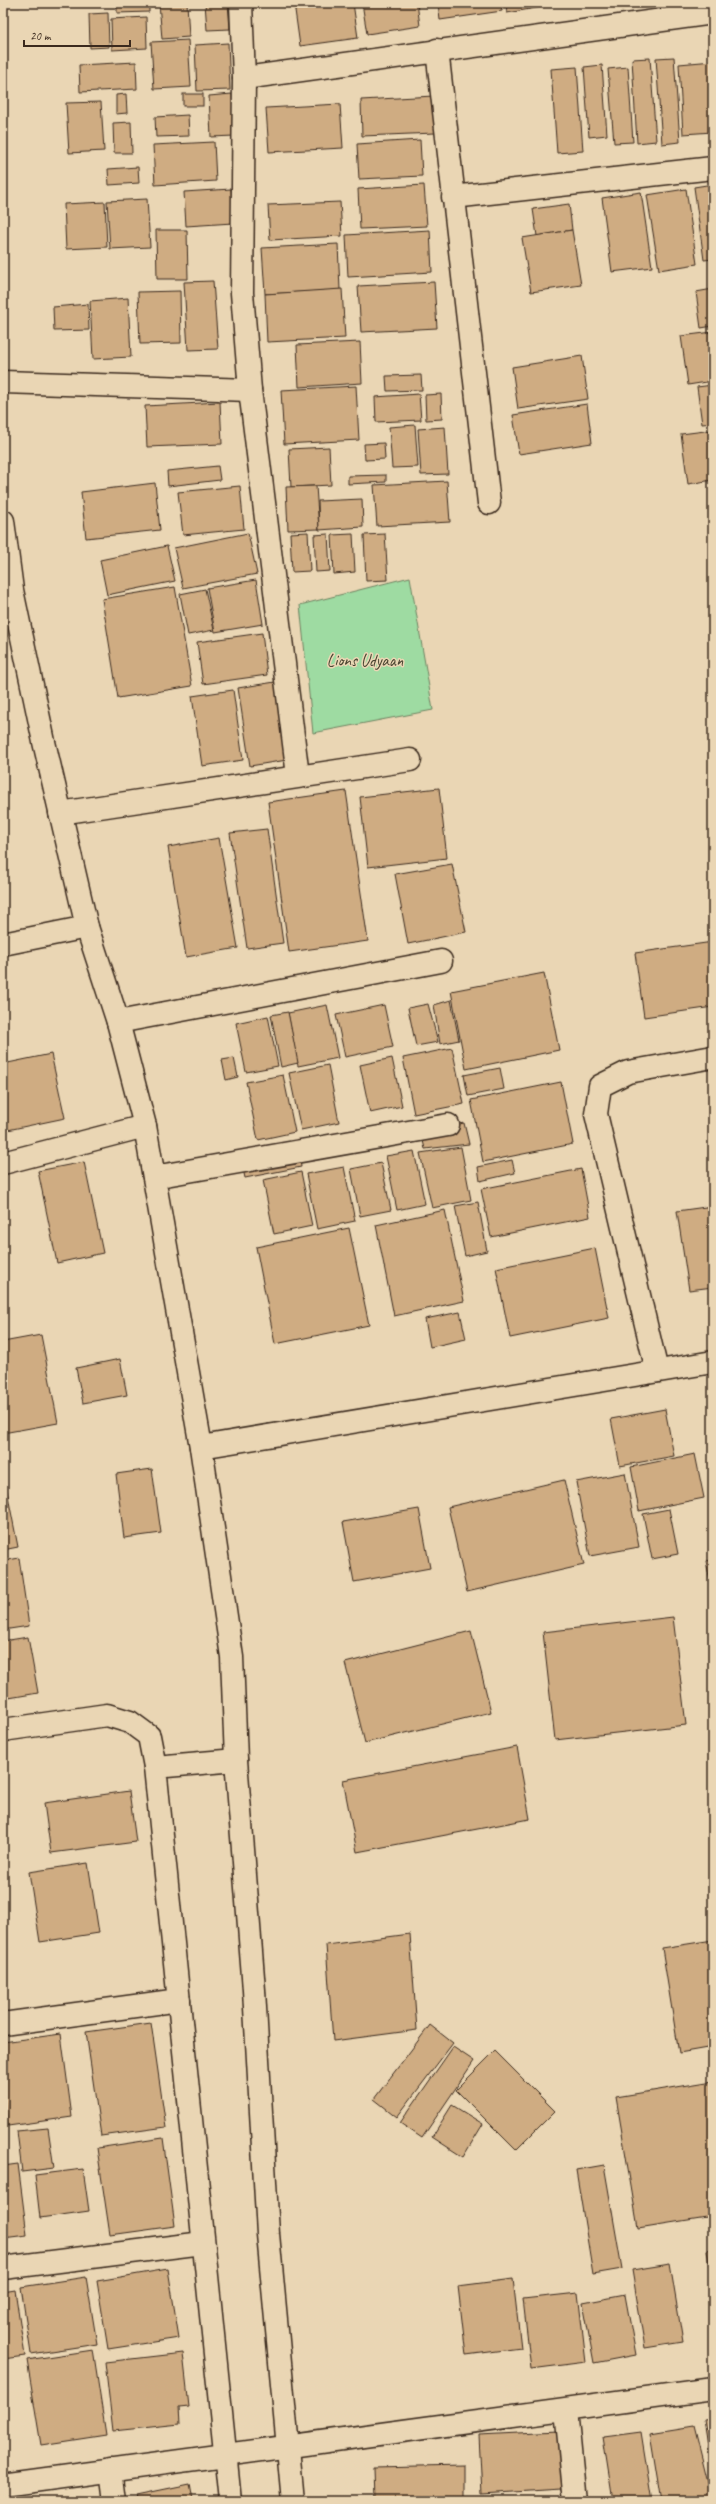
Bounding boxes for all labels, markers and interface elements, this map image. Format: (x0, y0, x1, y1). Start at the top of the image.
scale bar (24, 22, 130, 48)
text: 20 m (30, 28, 52, 44)
park label: Lions Udyaan (327, 650, 404, 671)

